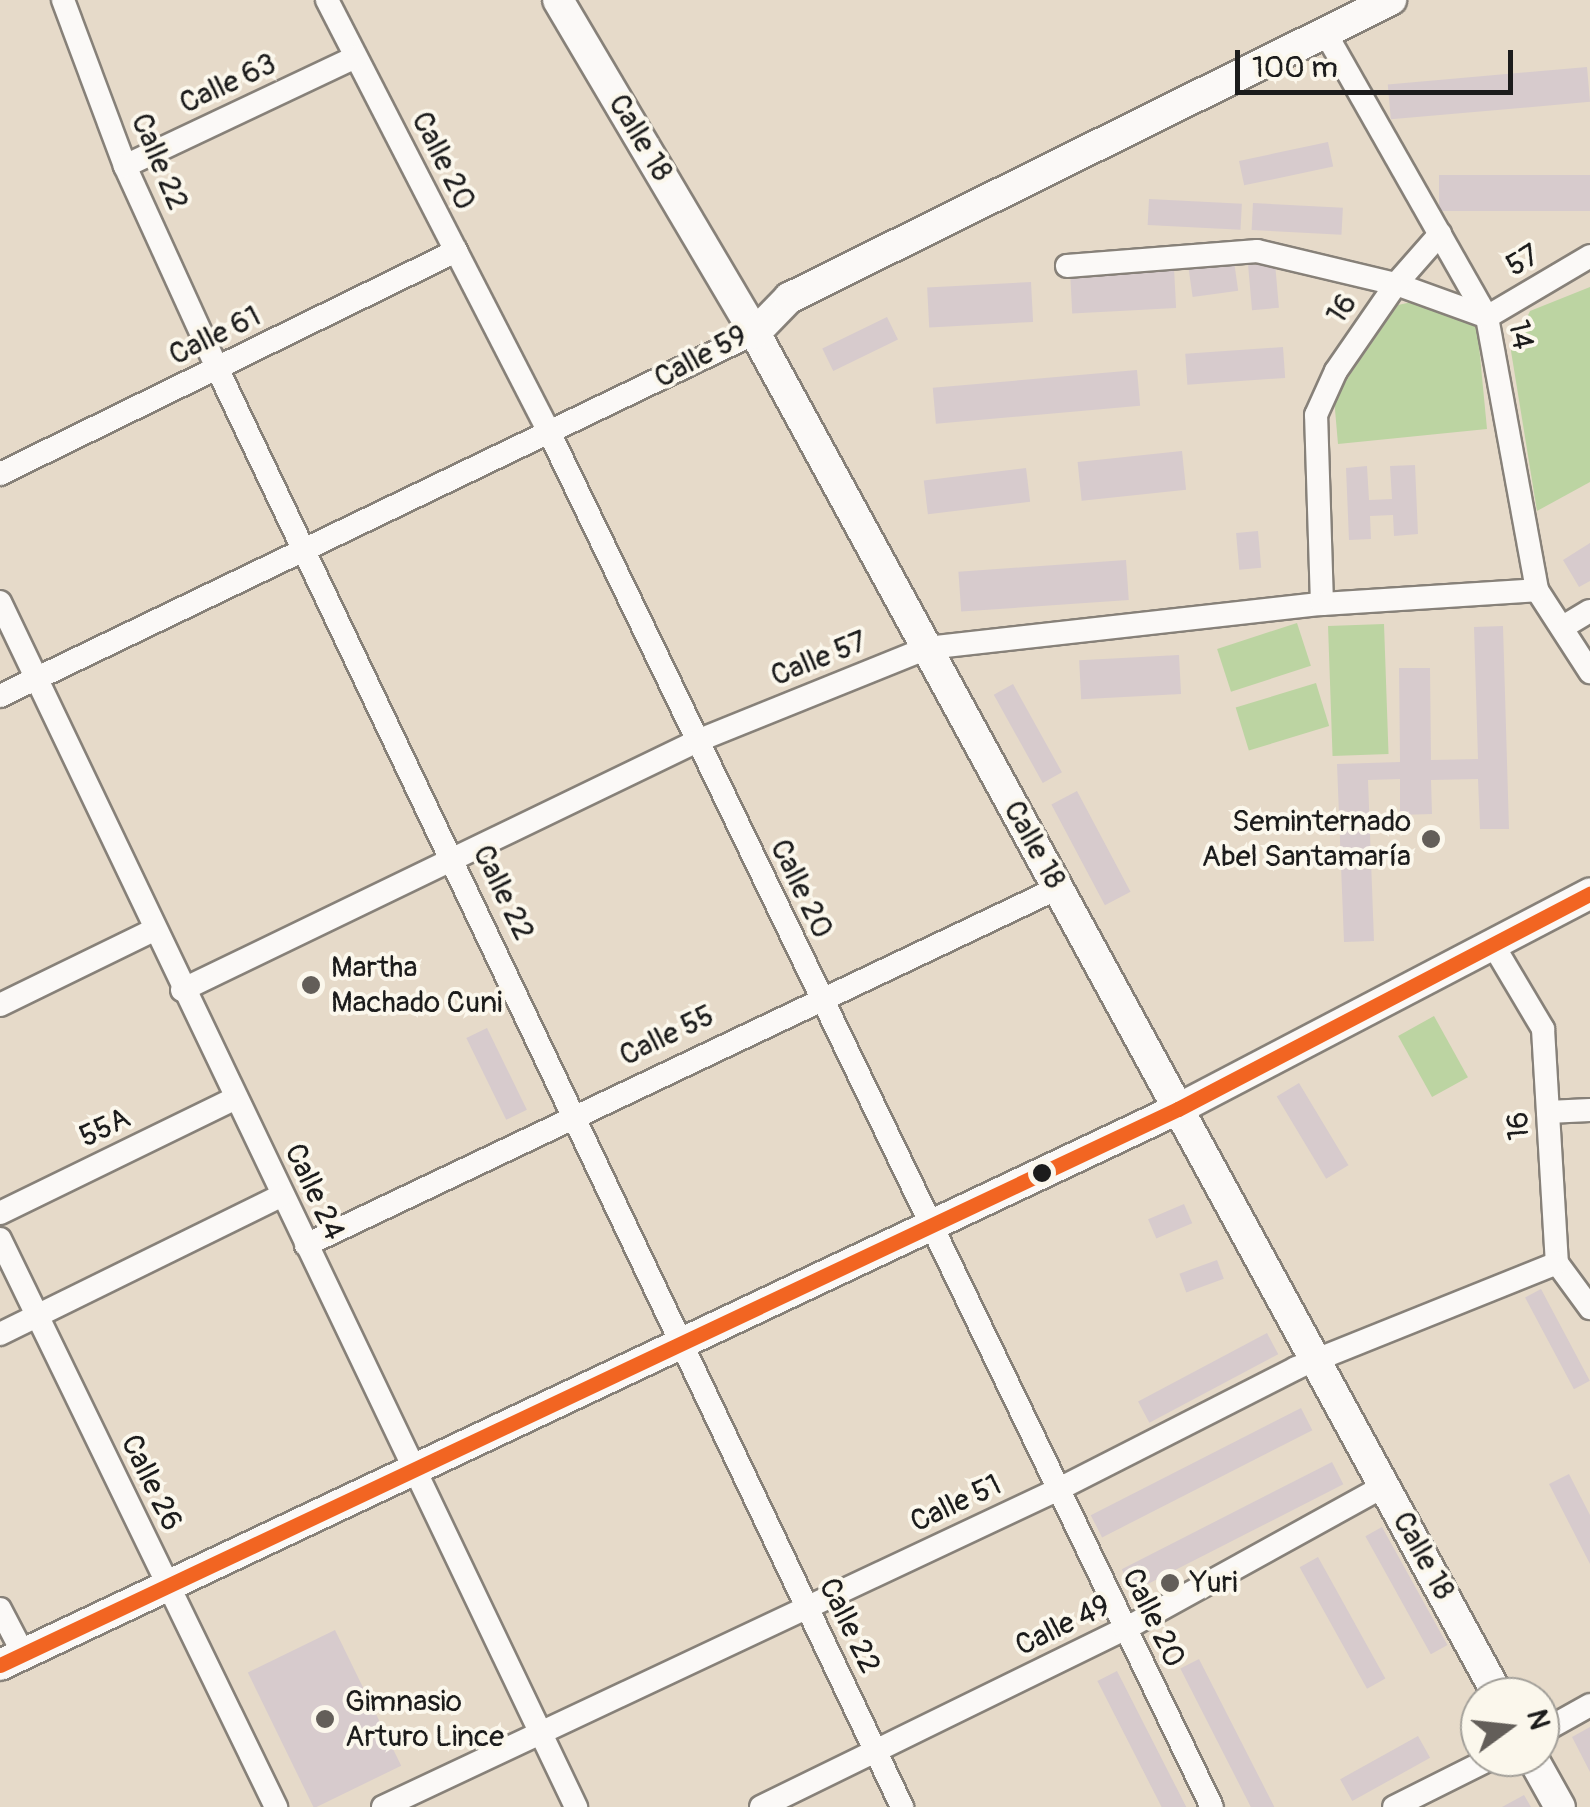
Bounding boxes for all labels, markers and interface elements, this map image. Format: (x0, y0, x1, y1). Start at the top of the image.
scale bar (1240, 30, 1518, 92)
street label: Calle 63 (174, 46, 282, 122)
text: 100 m (1252, 49, 1338, 86)
street label: Calle 18 (600, 88, 680, 188)
street label: Calle 20 (403, 106, 483, 216)
street label: Calle 22 (123, 108, 195, 216)
street label: 57 (1500, 237, 1546, 285)
street label: 16 (1319, 287, 1365, 331)
street label: Calle 61 (163, 299, 267, 373)
street label: 14 (1499, 317, 1541, 353)
street label: Calle 59 (649, 318, 753, 396)
street label: Calle 57 (766, 624, 872, 694)
street label: Calle 18 (995, 795, 1073, 895)
place label: Seminternado Abel Santamaría (1201, 804, 1411, 874)
marker: Seminternado Abel Santamaría (1420, 828, 1442, 850)
street label: Calle 20 (762, 834, 840, 944)
street label: Calle 22 (465, 839, 541, 947)
place label: Martha Machado Cuni (331, 950, 502, 1020)
marker: Martha Machado Cuni (300, 974, 322, 996)
street label: Calle 55 (614, 998, 720, 1074)
street label: 55A (74, 1100, 136, 1156)
street label: 16 (1500, 1110, 1538, 1142)
street label: Calle 24 (276, 1138, 352, 1246)
unlabelled marker (1032, 1163, 1052, 1183)
street label: Calle 26 (112, 1429, 190, 1537)
street label: Calle 51 (905, 1467, 1007, 1541)
street label: Calle 18 (1384, 1506, 1462, 1606)
street label: Calle 20 (1114, 1563, 1192, 1673)
place label: Yuri (1190, 1565, 1238, 1601)
street label: Calle 22 (811, 1572, 887, 1680)
marker: Yuri (1159, 1572, 1181, 1594)
street label: Calle 49 (1010, 1588, 1116, 1664)
north arrow (1460, 1677, 1560, 1777)
place label: Gimnasio Arturo Lince (345, 1684, 504, 1754)
text: N (1518, 1706, 1557, 1733)
marker: Gimnasio Arturo Lince (314, 1708, 336, 1730)

